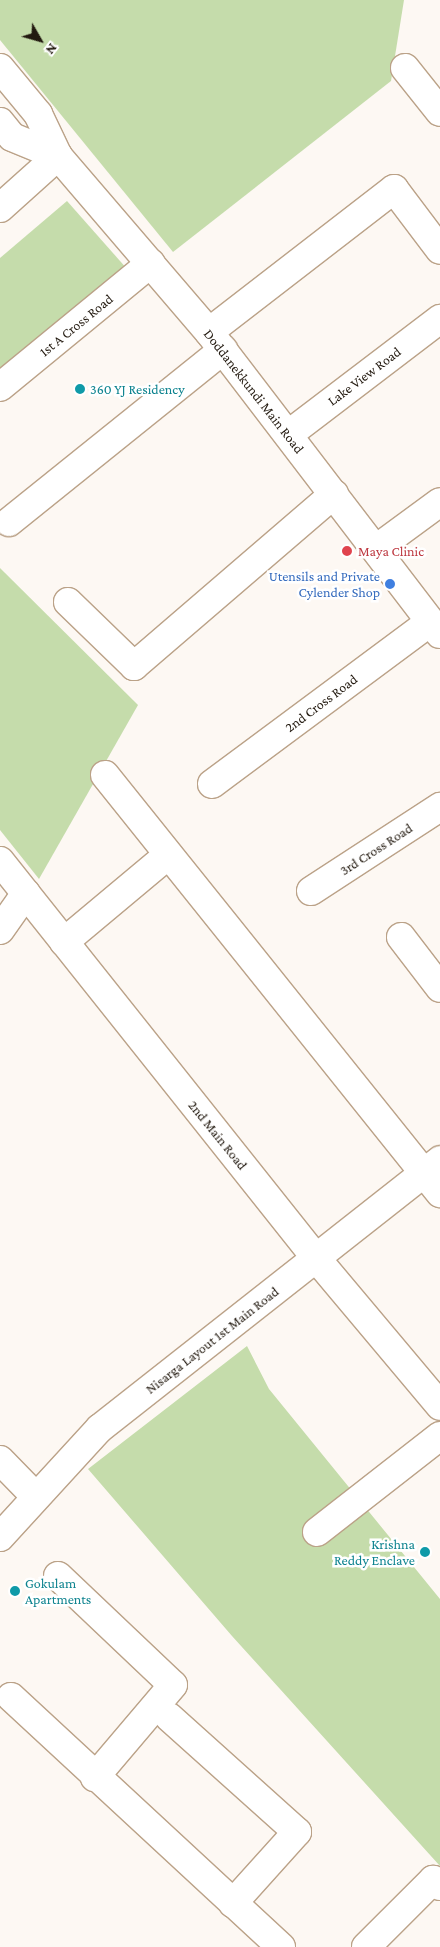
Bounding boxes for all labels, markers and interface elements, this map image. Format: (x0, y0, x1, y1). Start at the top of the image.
north arrow (15, 15, 65, 65)
text: N (43, 41, 61, 58)
street label: 1st A Cross Road (36, 290, 116, 360)
street label: Doddanekkundi Main Road (200, 325, 308, 457)
street label: Lake View Road (324, 343, 404, 409)
place label: 360 YJ Residency (90, 381, 185, 397)
marker: 360 YJ Residency (74, 383, 86, 395)
place label: Maya Clinic (358, 543, 424, 559)
marker: Maya Clinic (340, 544, 354, 558)
place label: Utensils and Private Cylender Shop (269, 568, 380, 600)
marker: Utensils and Private Cylender Shop (384, 578, 396, 590)
street label: 2nd Cross Road (282, 670, 360, 736)
street label: 3rd Cross Road (337, 819, 415, 879)
street label: 2nd Main Road (185, 1097, 251, 1173)
street label: Nisarga Layout 1st Main Road (142, 1283, 282, 1397)
place label: Krishna Reddy Enclave (334, 1536, 415, 1568)
marker: Krishna Reddy Enclave (419, 1546, 431, 1558)
place label: Gokulam Apartments (25, 1575, 91, 1608)
marker: Gokulam Apartments (9, 1585, 21, 1597)

